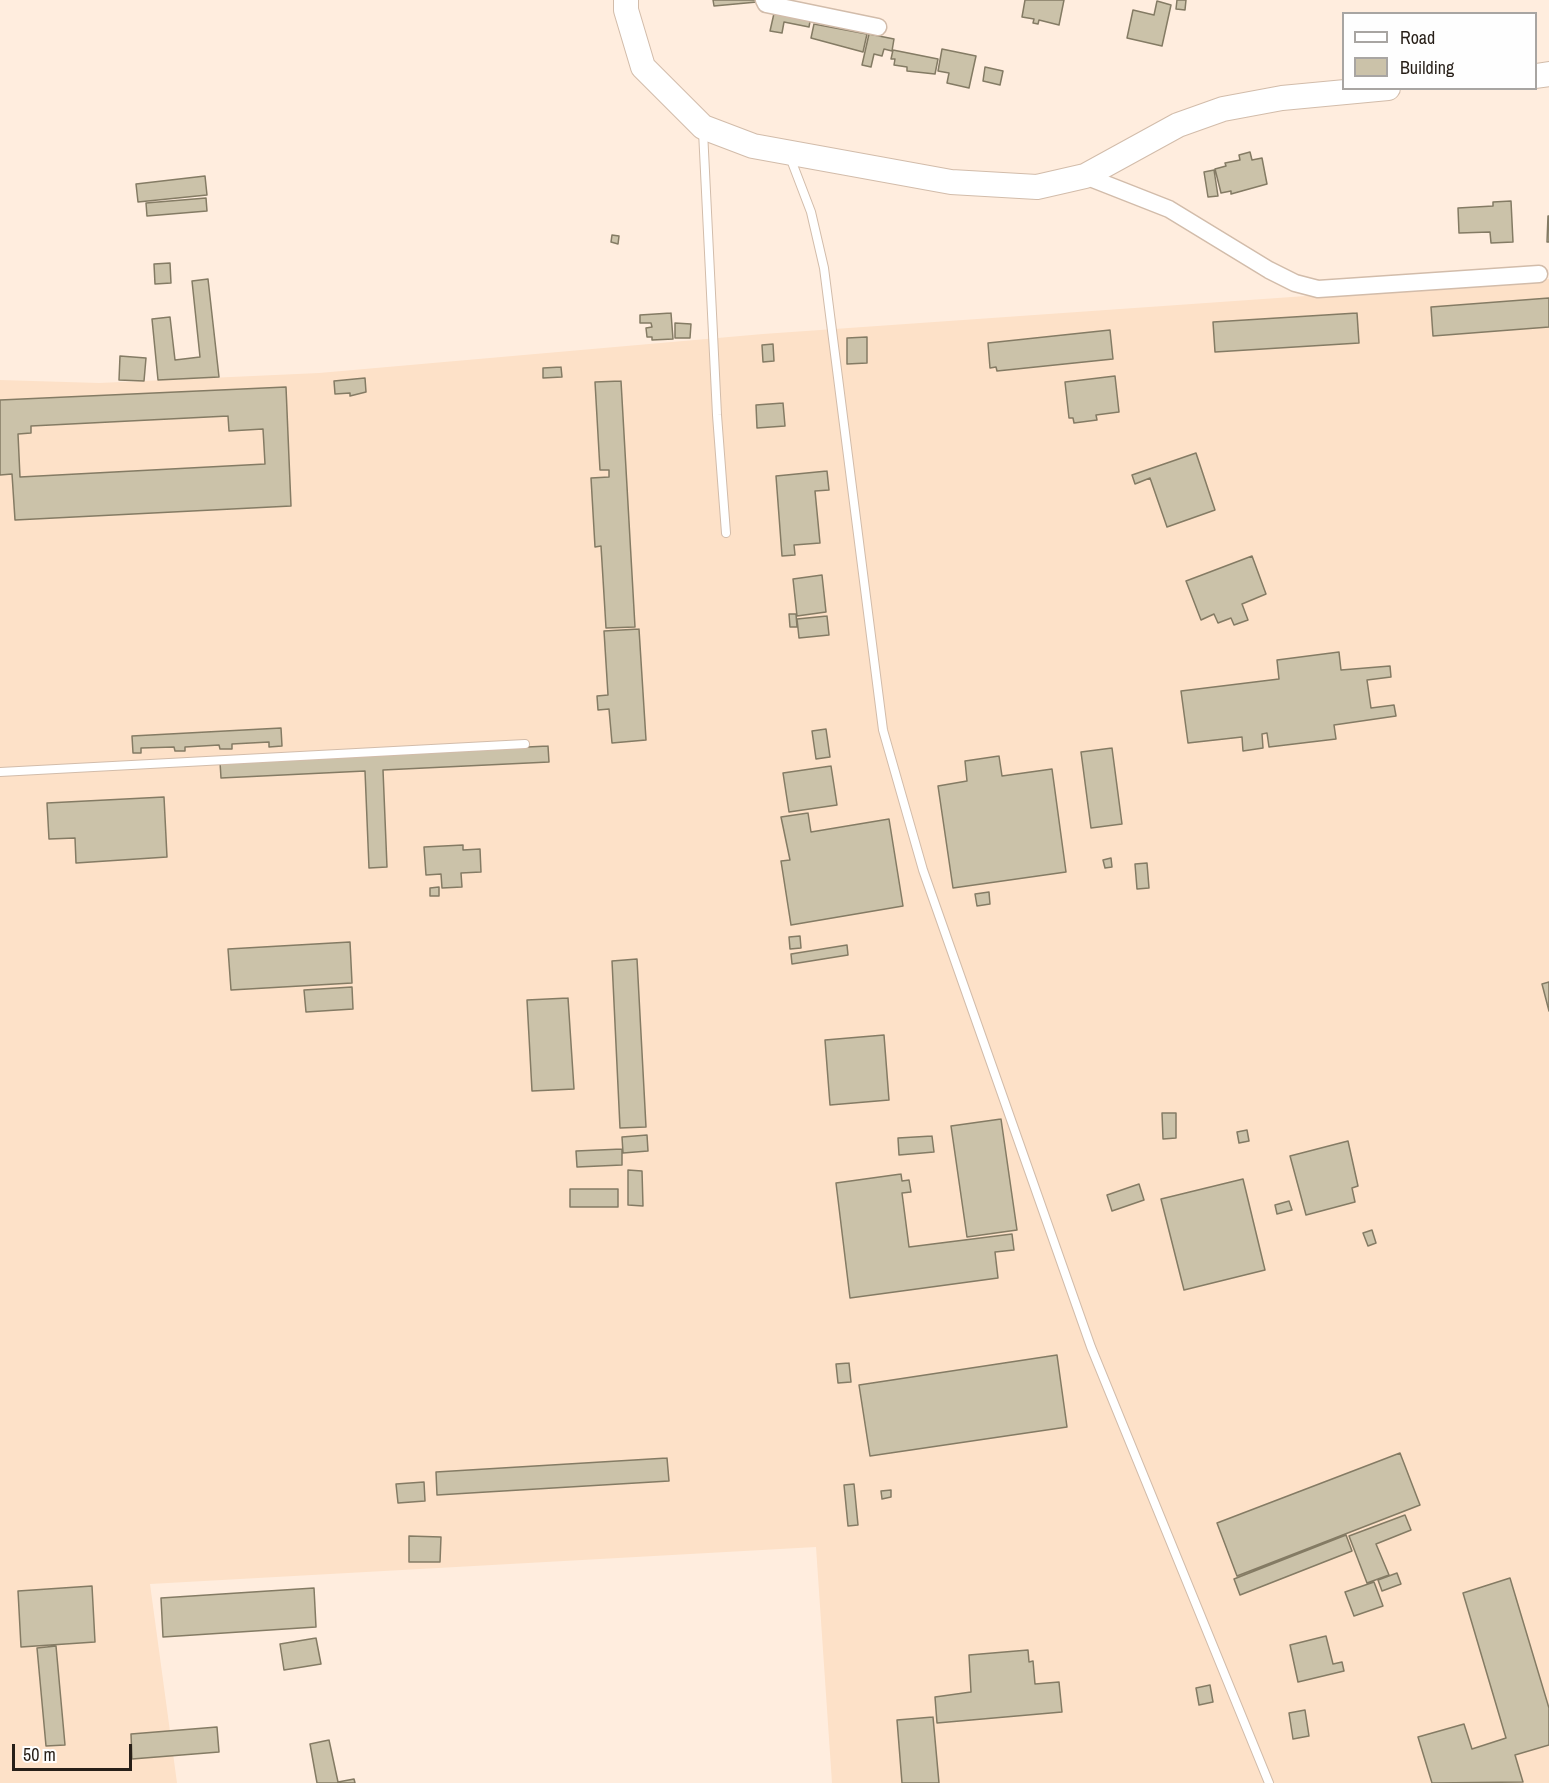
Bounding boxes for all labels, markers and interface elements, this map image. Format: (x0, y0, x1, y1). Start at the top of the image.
legend (1342, 12, 1537, 90)
text: Road (1400, 25, 1435, 50)
text: Building (1400, 55, 1454, 80)
scale bar (15, 1732, 135, 1770)
text: 50 m (23, 1742, 56, 1767)

